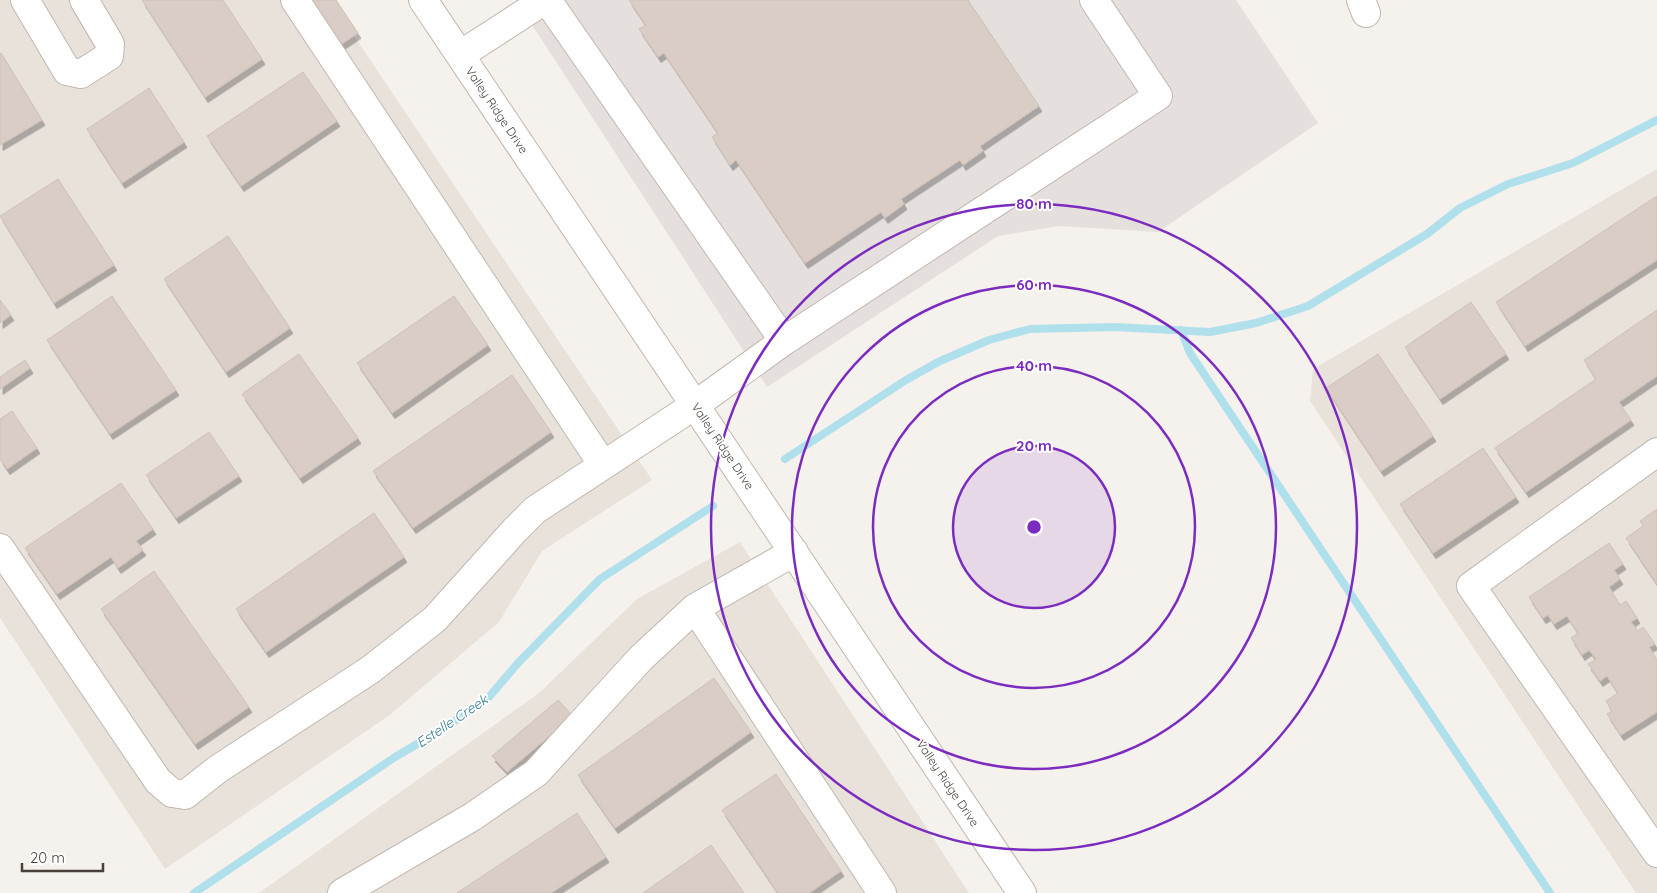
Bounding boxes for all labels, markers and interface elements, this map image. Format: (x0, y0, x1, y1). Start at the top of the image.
street label: Valley Ridge Drive (462, 64, 532, 156)
text: 80 m (1016, 194, 1052, 213)
text: 60 m (1016, 275, 1052, 294)
text: 40 m (1016, 356, 1052, 375)
street label: Valley Ridge Drive (688, 400, 758, 492)
text: 20 m (1016, 436, 1052, 455)
centre of rings (1025, 518, 1043, 536)
water label: Estelle Creek (413, 690, 493, 752)
street label: Valley Ridge Drive (913, 737, 983, 829)
scale bar (22, 840, 104, 872)
text: 20 m (30, 848, 65, 867)

